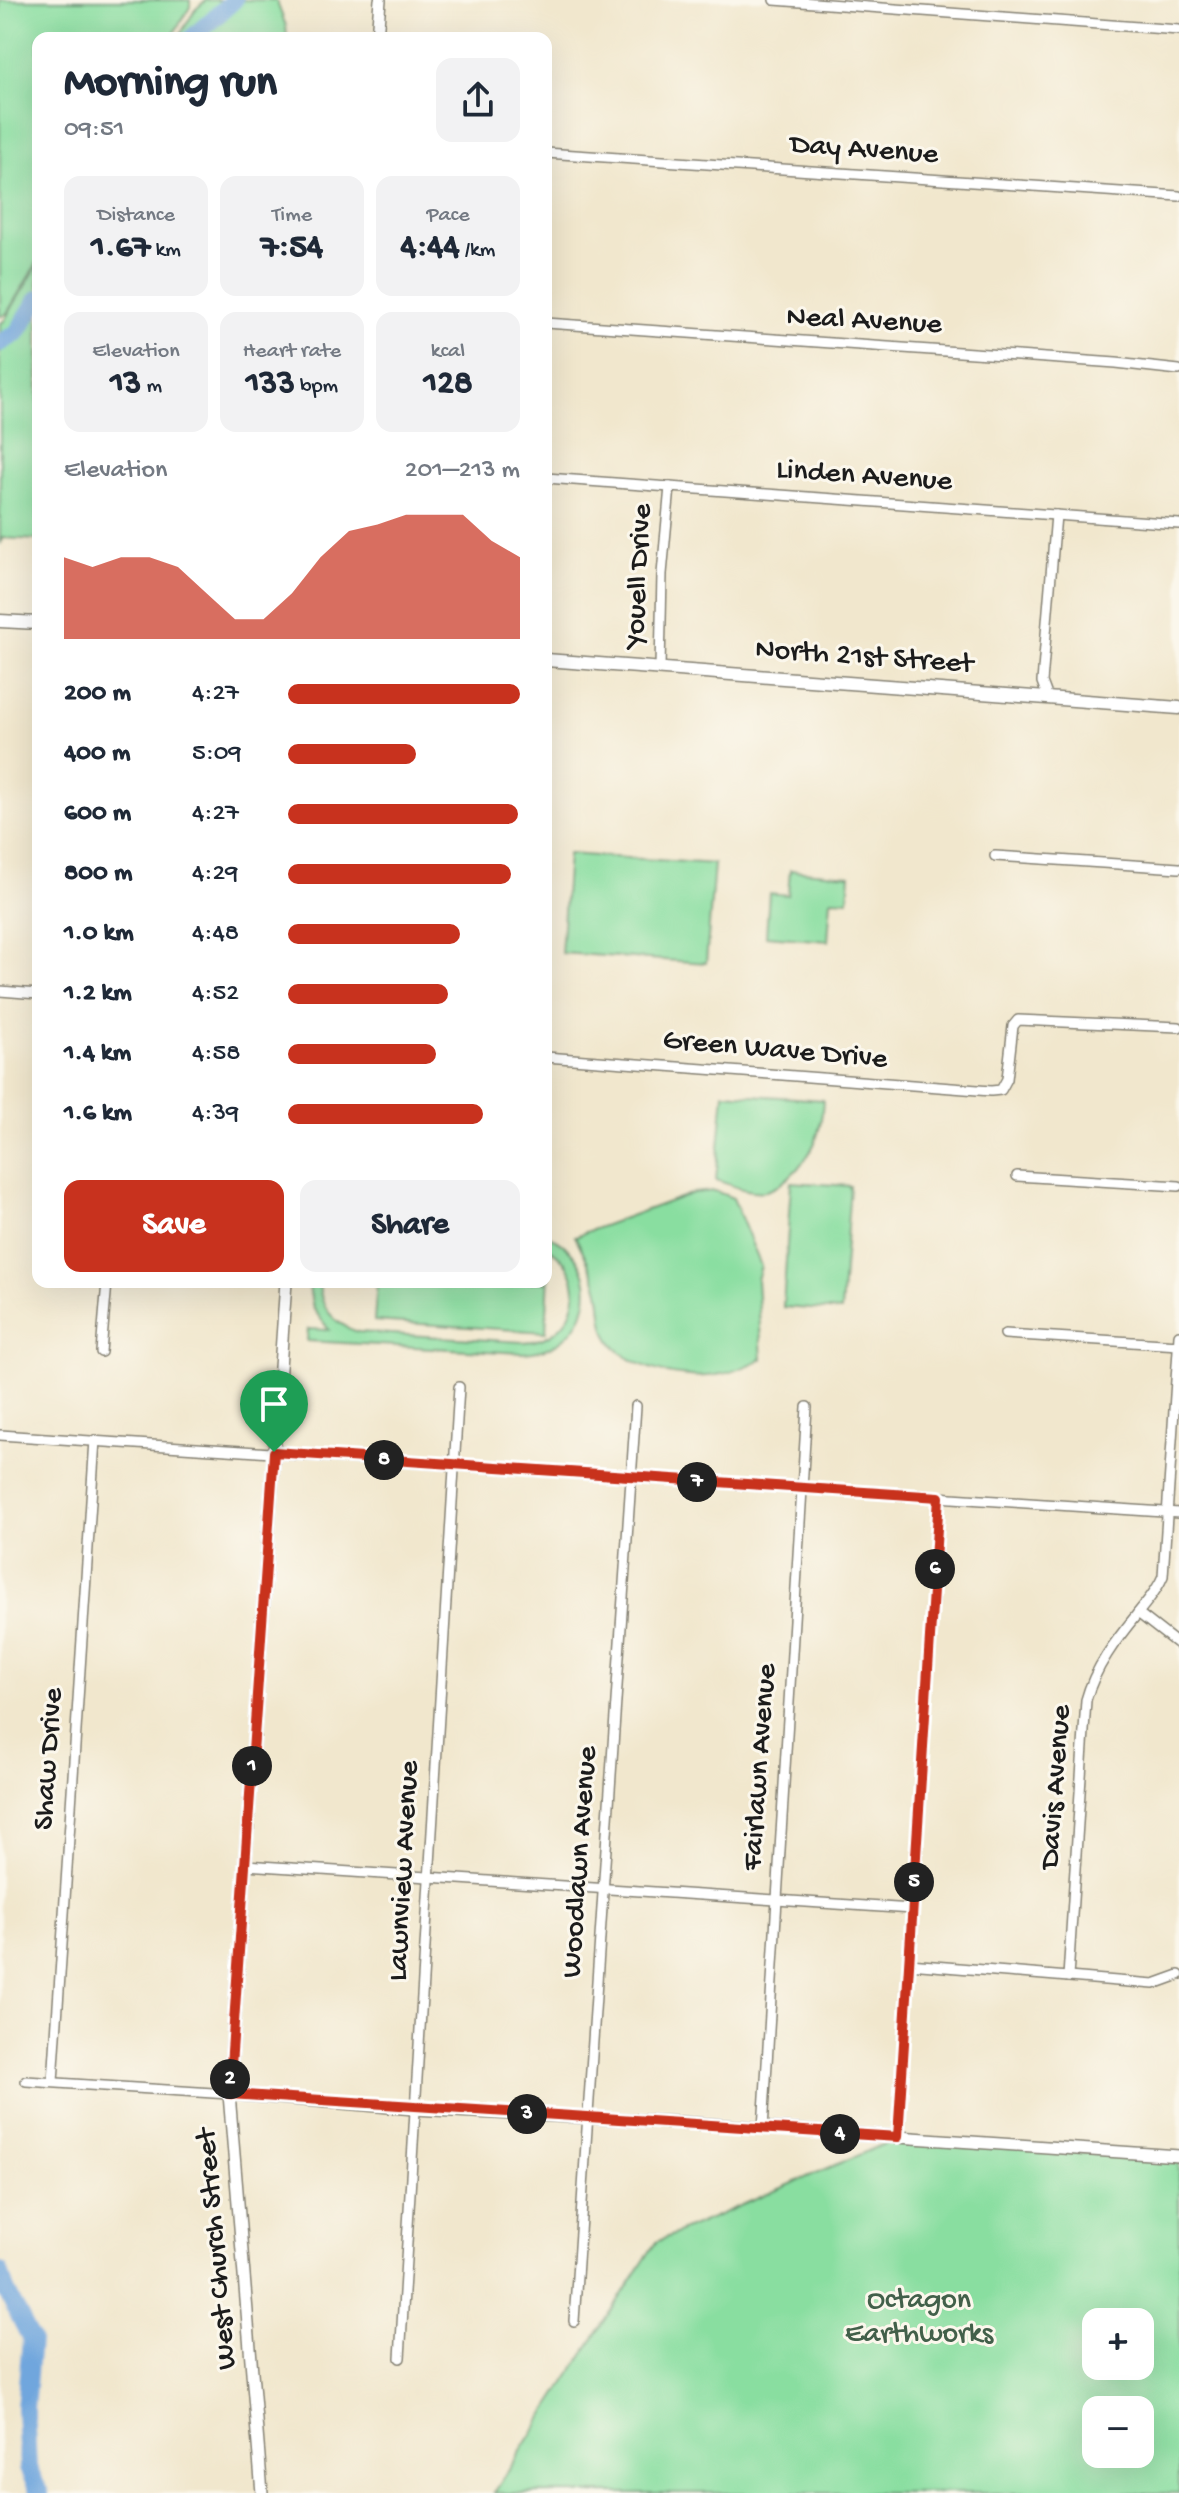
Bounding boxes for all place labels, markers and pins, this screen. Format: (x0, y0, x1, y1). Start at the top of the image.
pin (240, 1370, 308, 1452)
pin: 8 (364, 1440, 404, 1480)
pin: 7 (677, 1462, 717, 1502)
pin: 6 (915, 1549, 955, 1589)
pin: 1 (232, 1746, 272, 1786)
pin: 5 (894, 1862, 934, 1902)
pin: 2 (210, 2059, 250, 2099)
pin: 3 (507, 2094, 547, 2134)
pin: 4 (820, 2114, 860, 2154)

